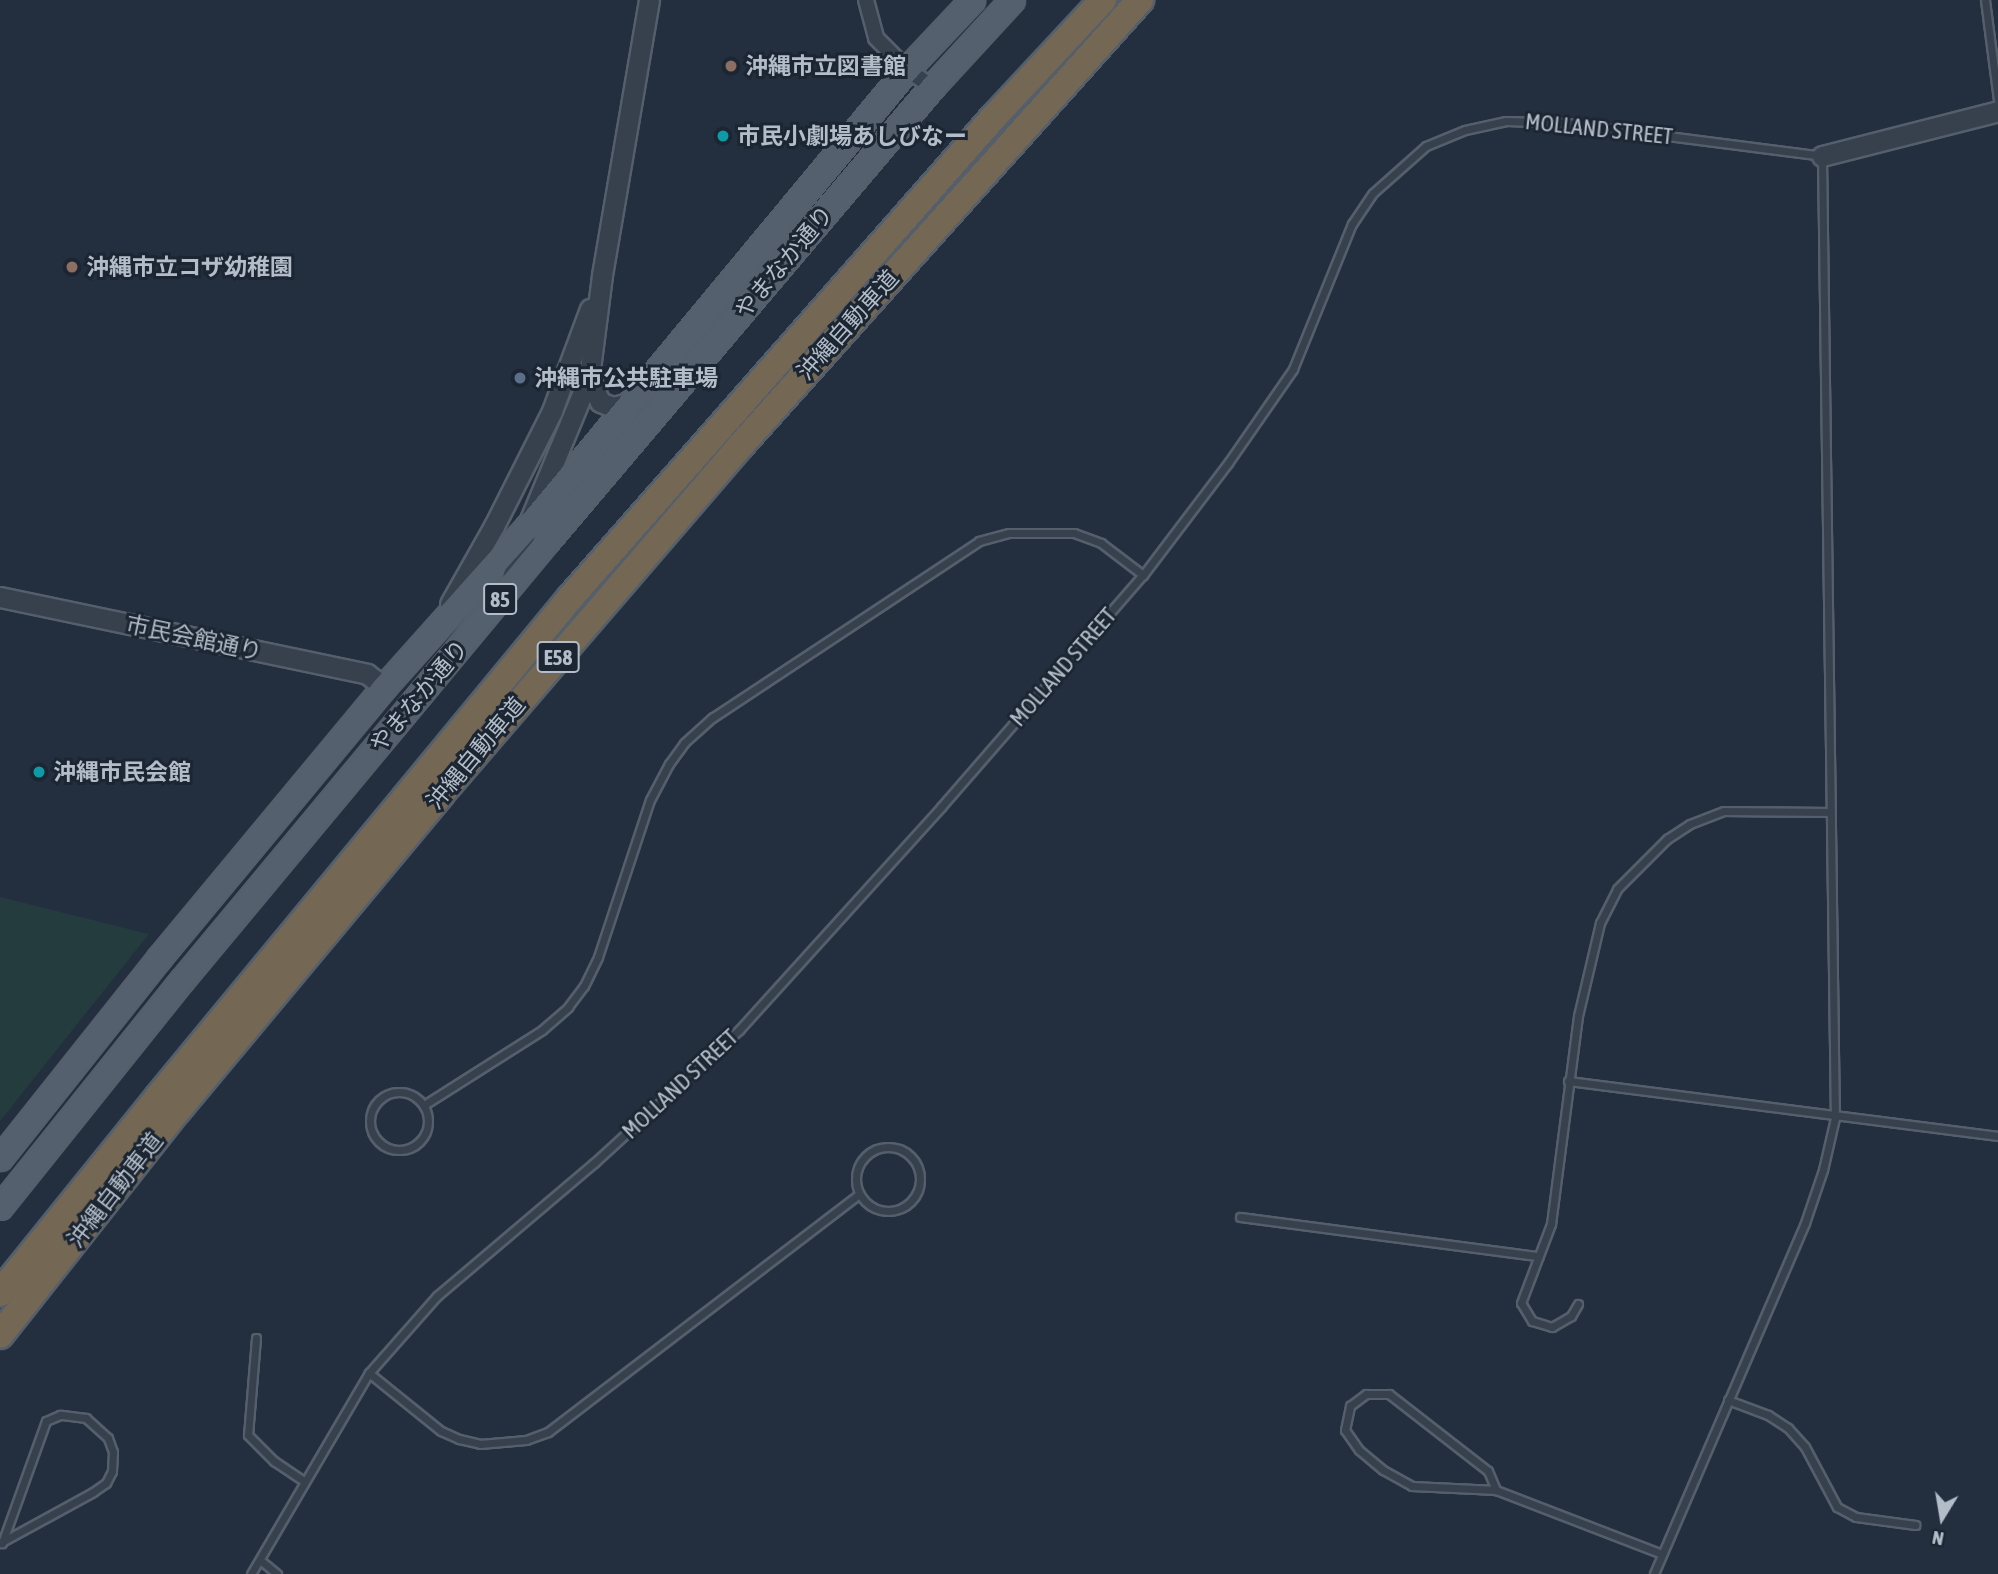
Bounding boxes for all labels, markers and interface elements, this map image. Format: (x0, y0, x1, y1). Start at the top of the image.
place label: 沖縄市立図書館 (745, 52, 906, 80)
marker: 沖縄市立図書館 (723, 58, 739, 74)
street label: MOLLAND STREET (1524, 108, 1674, 150)
place label: 市民小劇場あしびなー (737, 122, 967, 150)
marker: 市民小劇場あしびなー (715, 128, 731, 144)
street label: やまなか通り (729, 200, 839, 324)
place label: 沖縄市立コザ幼稚園 (86, 253, 293, 281)
marker: 沖縄市立コザ幼稚園 (64, 259, 80, 275)
street label: 沖縄自動車道 (792, 264, 904, 386)
place label: 沖縄市公共駐車場 (534, 364, 718, 392)
marker: 沖縄市公共駐車場 (512, 370, 528, 386)
road number: 85 (482, 582, 518, 616)
street label: MOLLAND STREET (1004, 602, 1122, 732)
street label: 市民会館通り (124, 610, 264, 666)
street label: やまなか通り (364, 634, 474, 758)
road number: E58 (535, 640, 581, 674)
street label: 沖縄自動車道 (421, 691, 531, 815)
place label: 沖縄市民会館 (53, 758, 191, 786)
marker: 沖縄市民会館 (31, 764, 47, 780)
street label: MOLLAND STREET (616, 1023, 744, 1145)
street label: 沖縄自動車道 (62, 1127, 168, 1253)
north arrow (1907, 1483, 1977, 1553)
text: N (1930, 1527, 1946, 1550)

